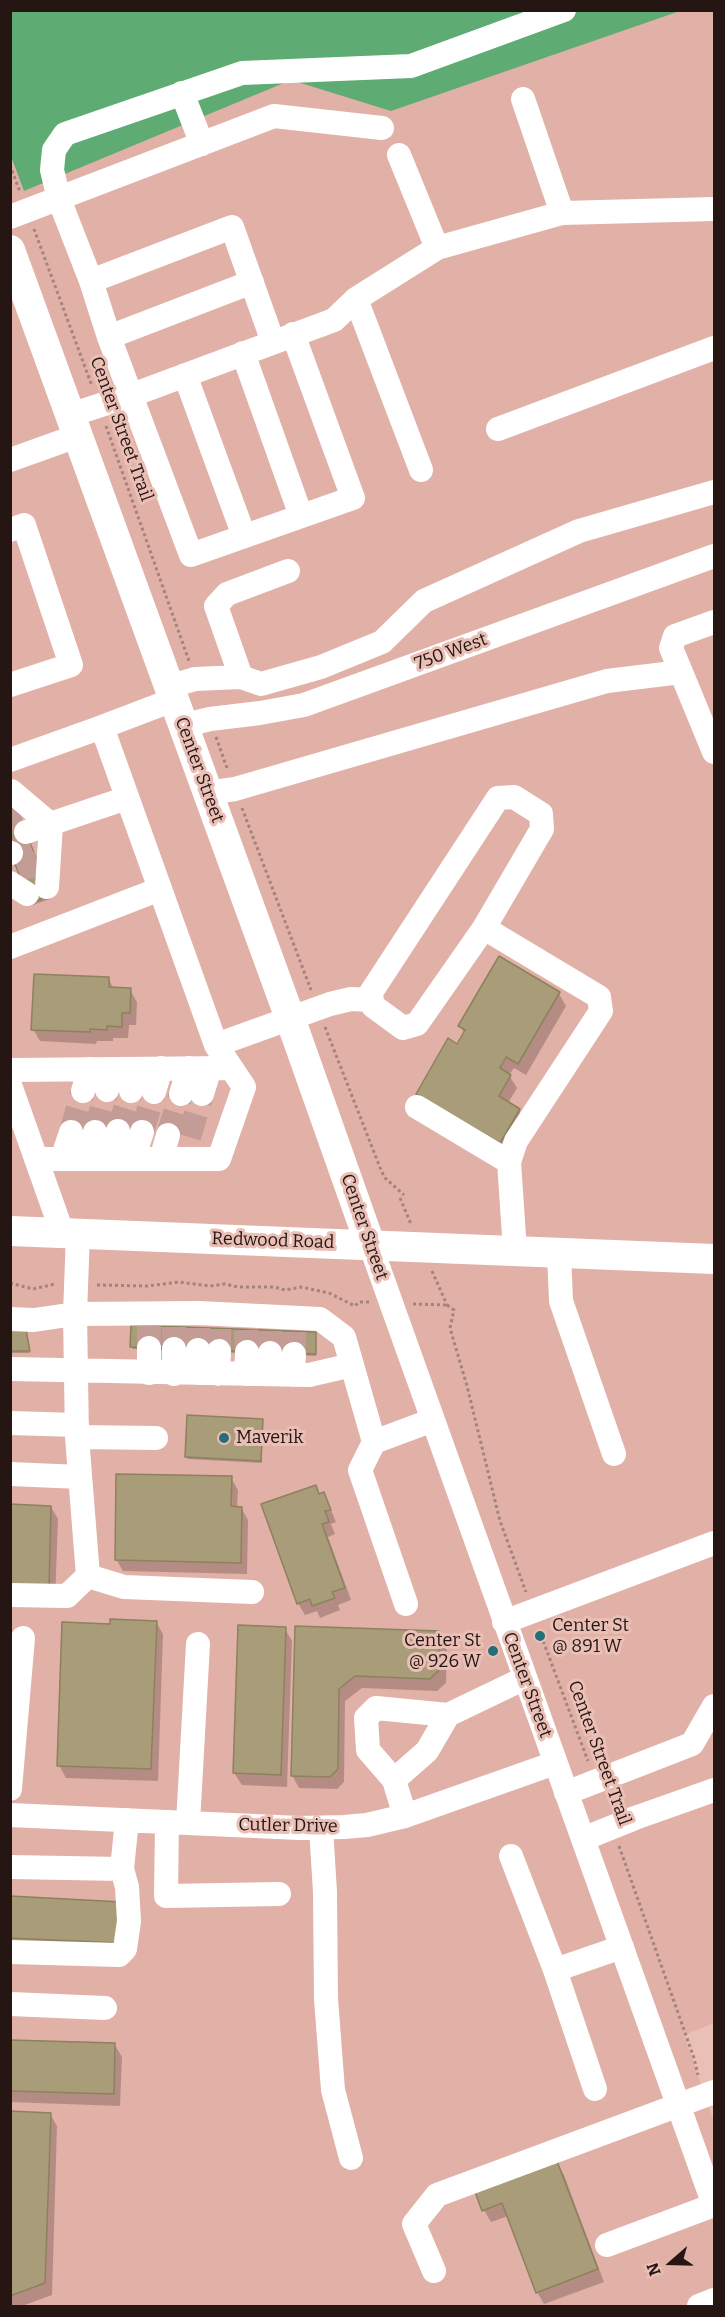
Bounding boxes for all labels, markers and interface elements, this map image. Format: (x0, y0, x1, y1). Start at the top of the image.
street label: Center Street Trail (85, 354, 157, 504)
street label: 750 West (412, 629, 490, 675)
street label: Center Street (170, 714, 228, 826)
street label: Center Street (336, 1171, 392, 1283)
street label: Redwood Road (211, 1228, 335, 1254)
place label: Maverik (236, 1427, 303, 1449)
marker: Maverik (217, 1431, 231, 1445)
place label: Center St @ 891 W (552, 1615, 629, 1658)
street label: Center Street (498, 1629, 556, 1741)
marker: Center St @ 891 W (533, 1629, 547, 1643)
place label: Center St @ 926 W (404, 1630, 481, 1672)
marker: Center St @ 926 W (486, 1644, 500, 1658)
street label: Center Street Trail (563, 1678, 635, 1828)
street label: Cutler Drive (238, 1814, 338, 1838)
north arrow (641, 2233, 701, 2293)
text: N (643, 2260, 665, 2278)

